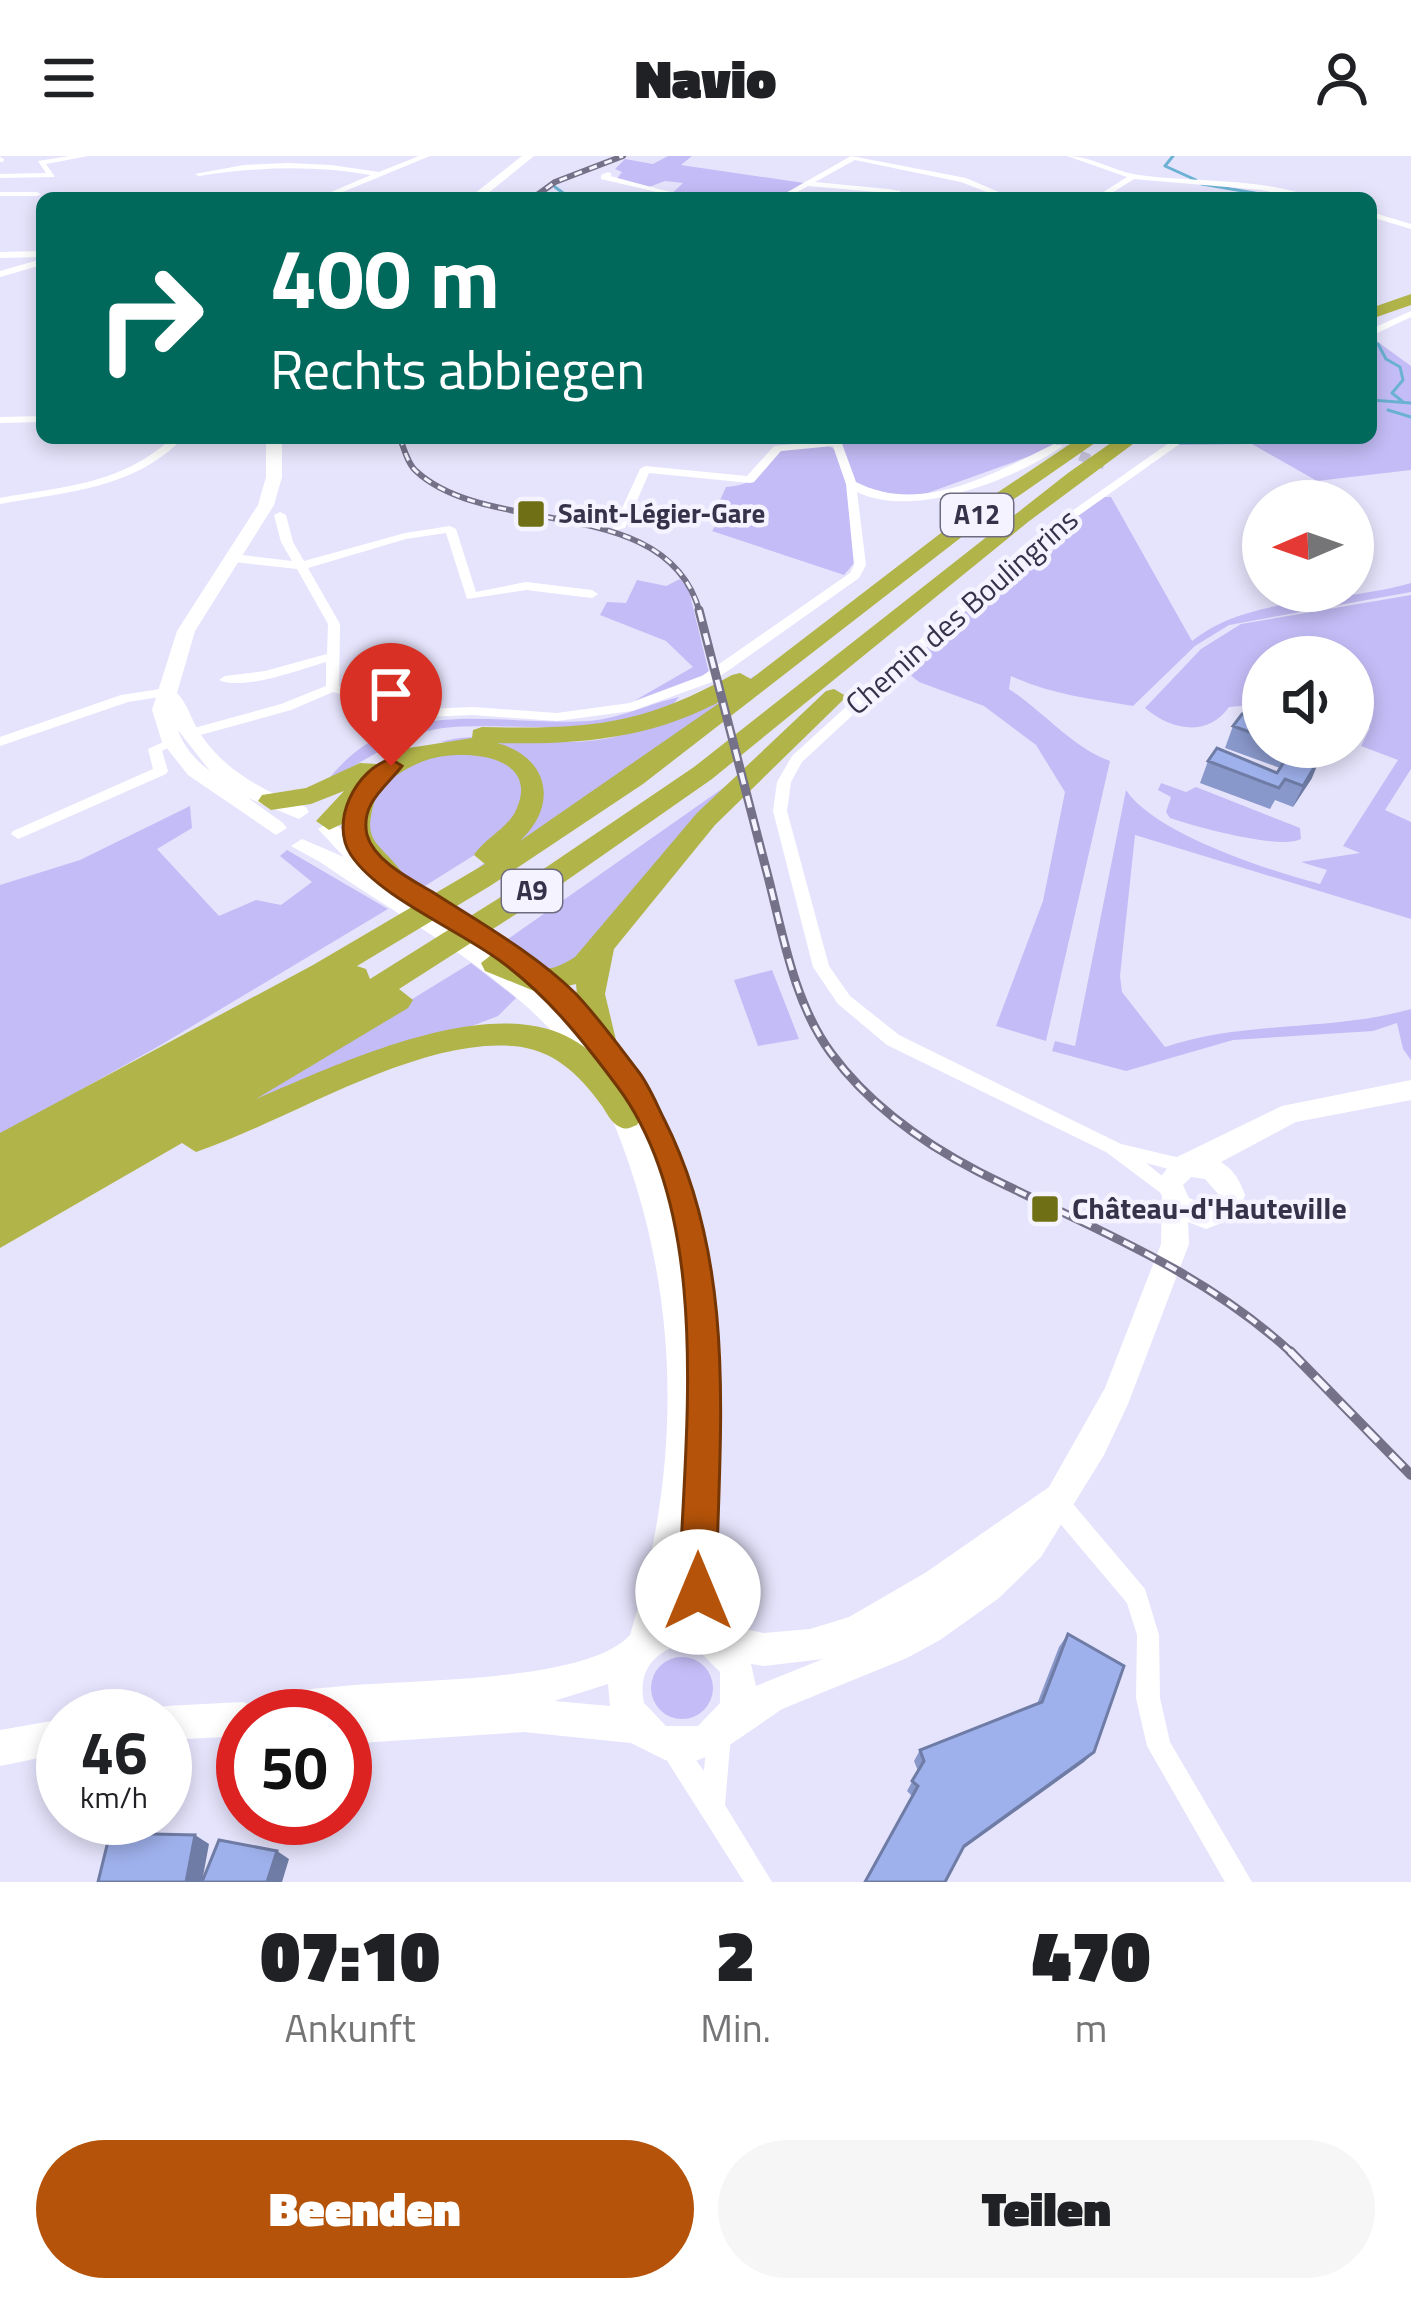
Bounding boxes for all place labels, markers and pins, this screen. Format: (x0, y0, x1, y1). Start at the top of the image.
place label: Saint-Légier-Gare (558, 492, 765, 533)
marker: Saint-Légier-Gare (515, 498, 547, 530)
pin (340, 643, 442, 766)
place label: Château-d'Hauteville (1072, 1185, 1347, 1231)
marker: Château-d'Hauteville (1029, 1193, 1061, 1225)

